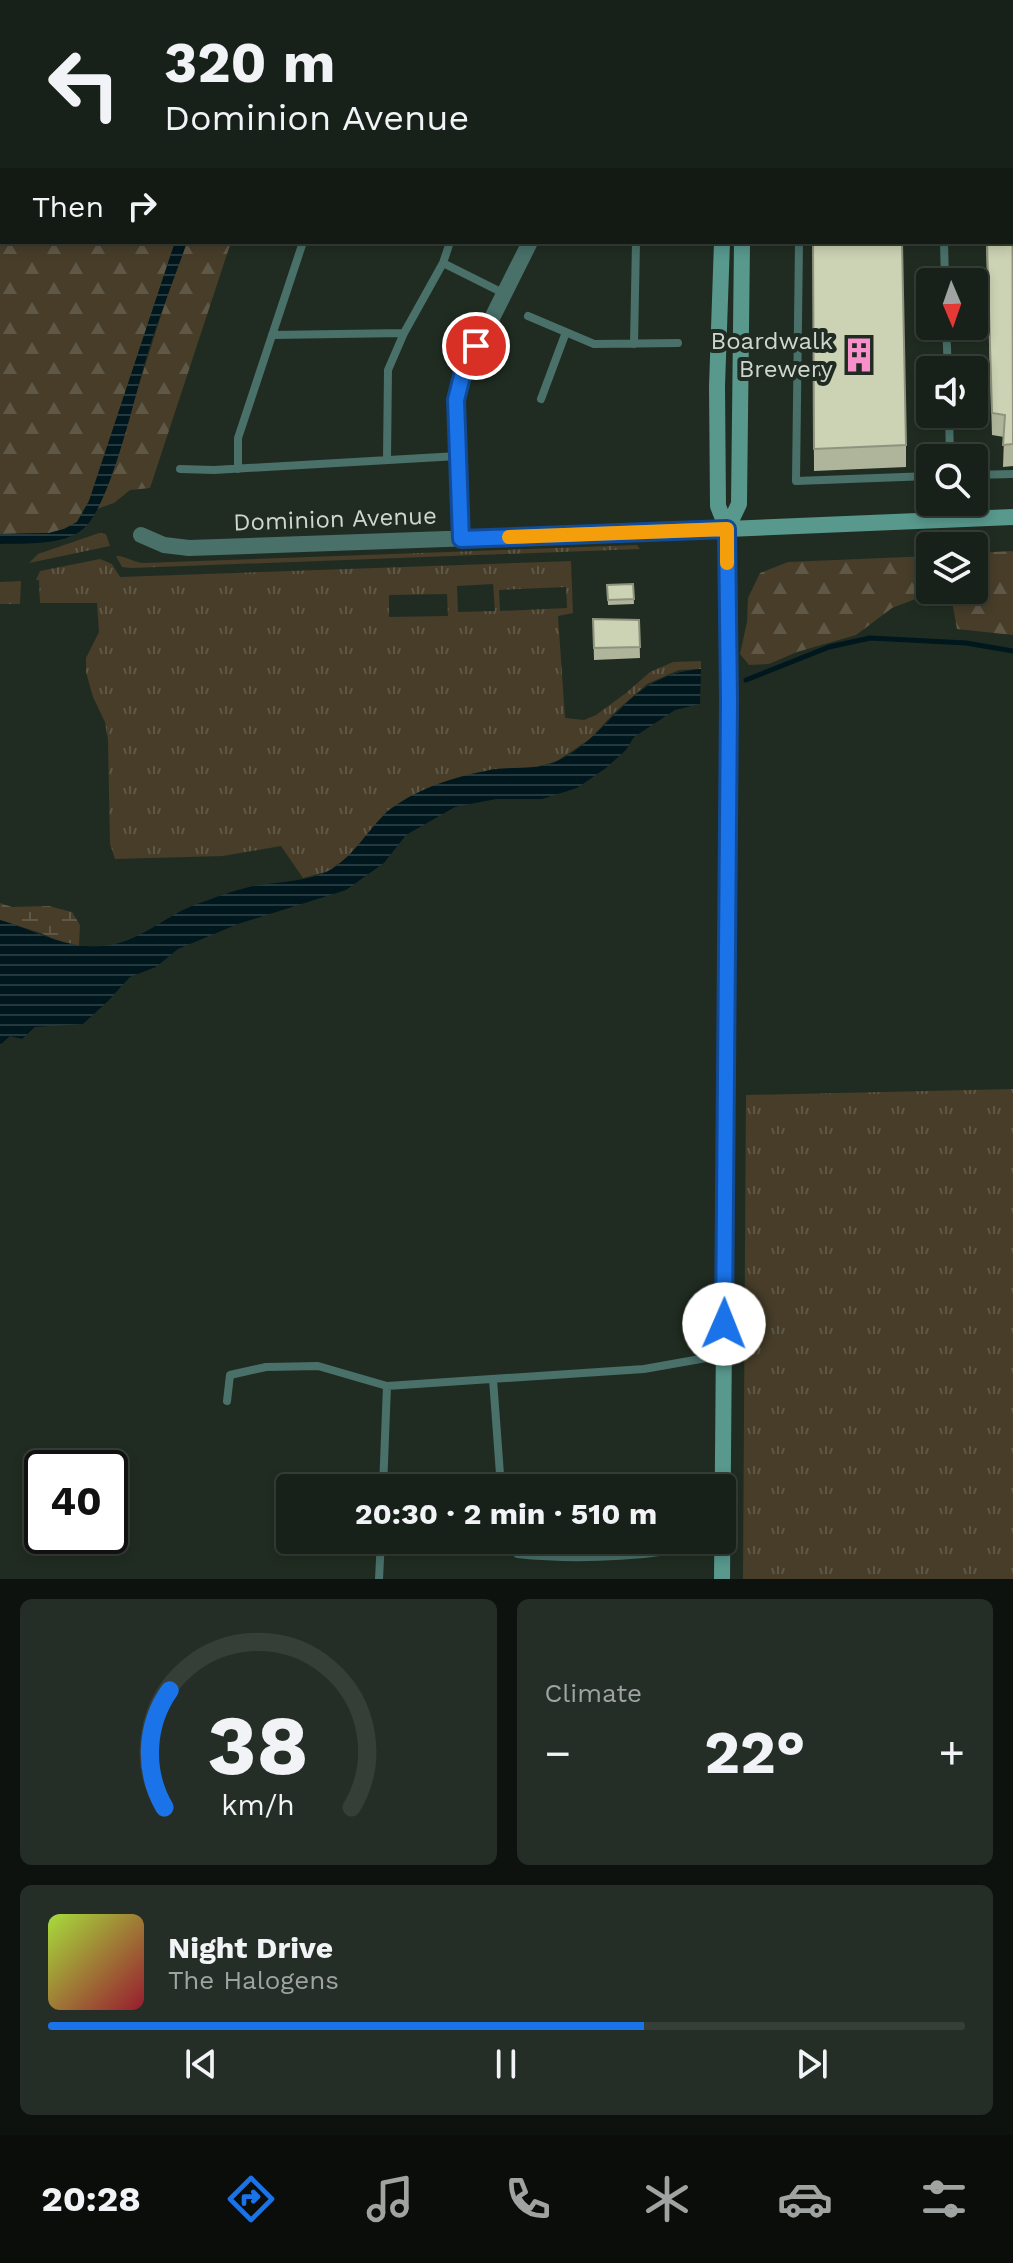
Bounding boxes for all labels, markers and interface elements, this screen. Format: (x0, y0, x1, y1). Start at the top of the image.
text: 320 m (164, 30, 335, 96)
icon: left (32, 32, 136, 136)
text: Dominion Avenue (164, 97, 469, 139)
icon: right (120, 184, 164, 228)
text: Then (32, 189, 104, 224)
north arrow (916, 268, 988, 340)
map controls (916, 268, 988, 604)
pin (442, 312, 510, 380)
icon: arrive (454, 324, 498, 368)
place label: Boardwalk Brewery (711, 327, 834, 383)
building icon: Boardwalk Brewery (840, 336, 878, 374)
button: sound (916, 356, 988, 428)
button: search (916, 444, 988, 516)
street label: Dominion Avenue (233, 501, 437, 537)
button: layers (916, 532, 988, 604)
position arrow (682, 1282, 766, 1366)
speed limit sign: 40 (24, 1450, 128, 1554)
text: 20:30 · 2 min · 510 m (355, 1496, 657, 1531)
text: Climate (545, 1678, 642, 1708)
text: 38 (208, 1697, 309, 1794)
text: 22° (704, 1717, 805, 1788)
text: − (545, 1727, 571, 1779)
text: + (938, 1727, 965, 1779)
text: km/h (221, 1788, 295, 1822)
text: Night Drive (168, 1930, 333, 1965)
text: The Halogens (168, 1965, 339, 1995)
icon: previous (179, 2042, 223, 2086)
icon: pause (484, 2042, 528, 2086)
icon: next (790, 2042, 834, 2086)
icon: directions (223, 2171, 279, 2227)
icon: music (362, 2171, 418, 2227)
icon: phone (500, 2171, 556, 2227)
icon: climate (639, 2171, 695, 2227)
icon: car (777, 2171, 833, 2227)
icon: filters (916, 2171, 972, 2227)
text: 20:28 (41, 2178, 141, 2220)

